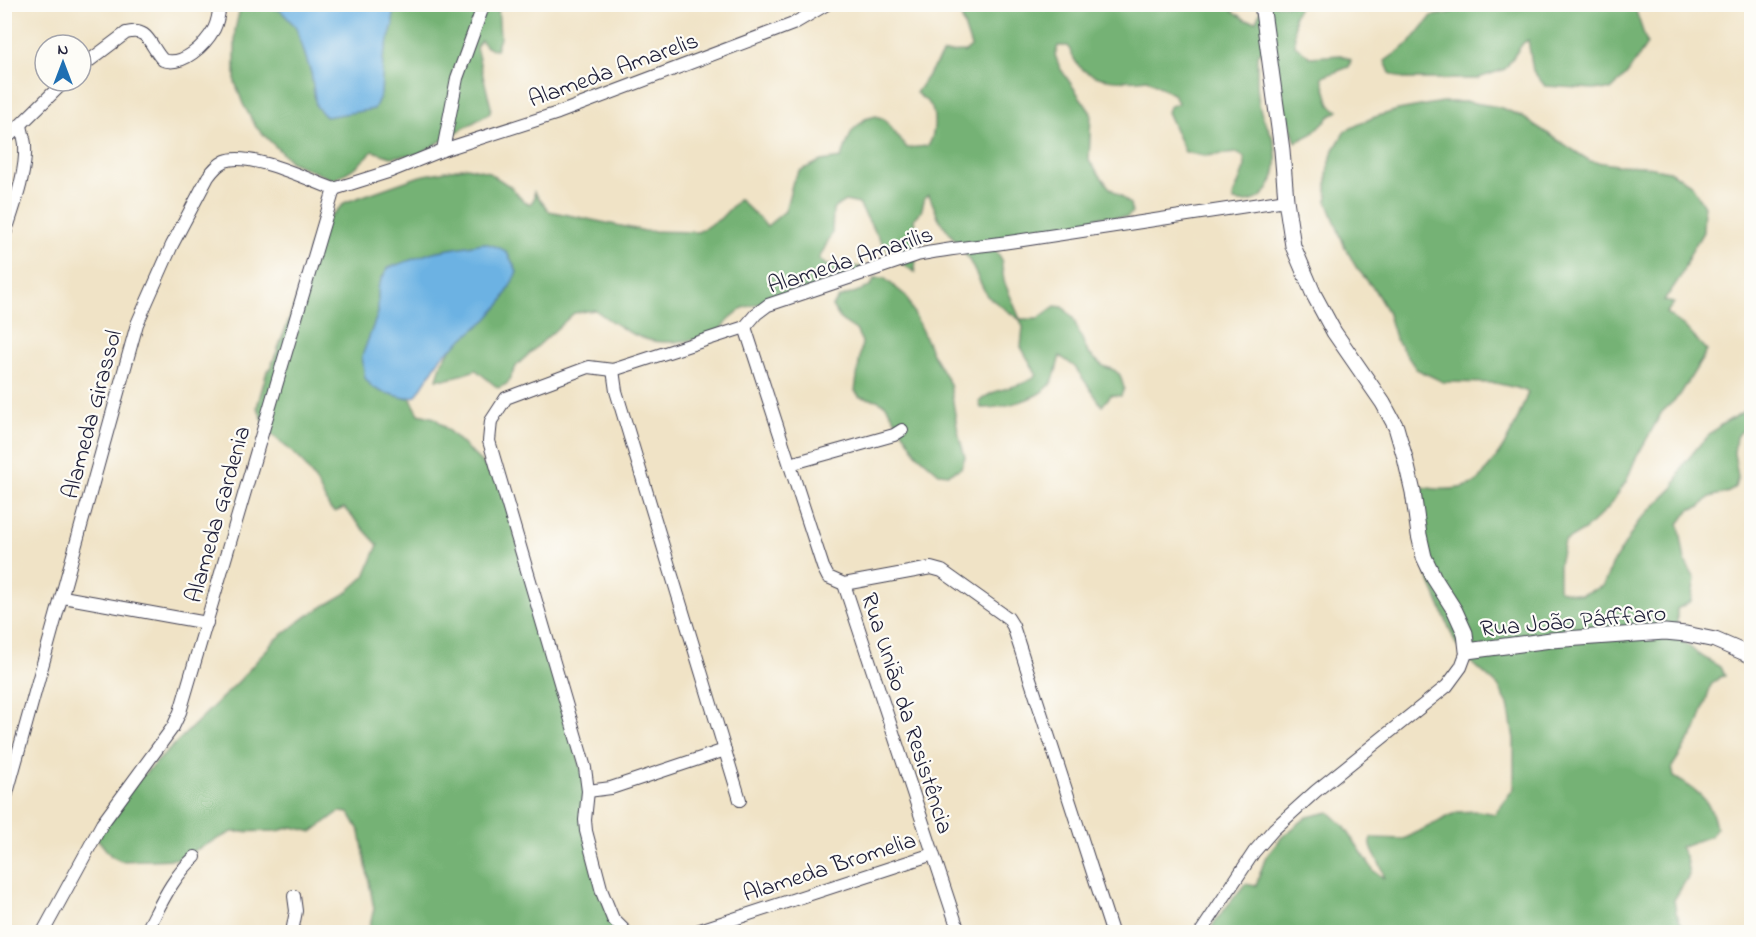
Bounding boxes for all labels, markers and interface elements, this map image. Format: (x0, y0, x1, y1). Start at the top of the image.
street label: Alameda Amarelis (524, 24, 704, 118)
north arrow (33, 33, 93, 93)
text: N (58, 38, 69, 62)
street label: Alameda Amarilis (763, 218, 938, 305)
street label: Alameda Girassol (54, 326, 133, 503)
street label: Alameda Gardenia (177, 422, 261, 607)
street label: Rua União da Resistência (850, 589, 961, 839)
street label: Rua João Páfffaro (1479, 597, 1668, 648)
street label: Alameda Bromelia (739, 824, 921, 913)

